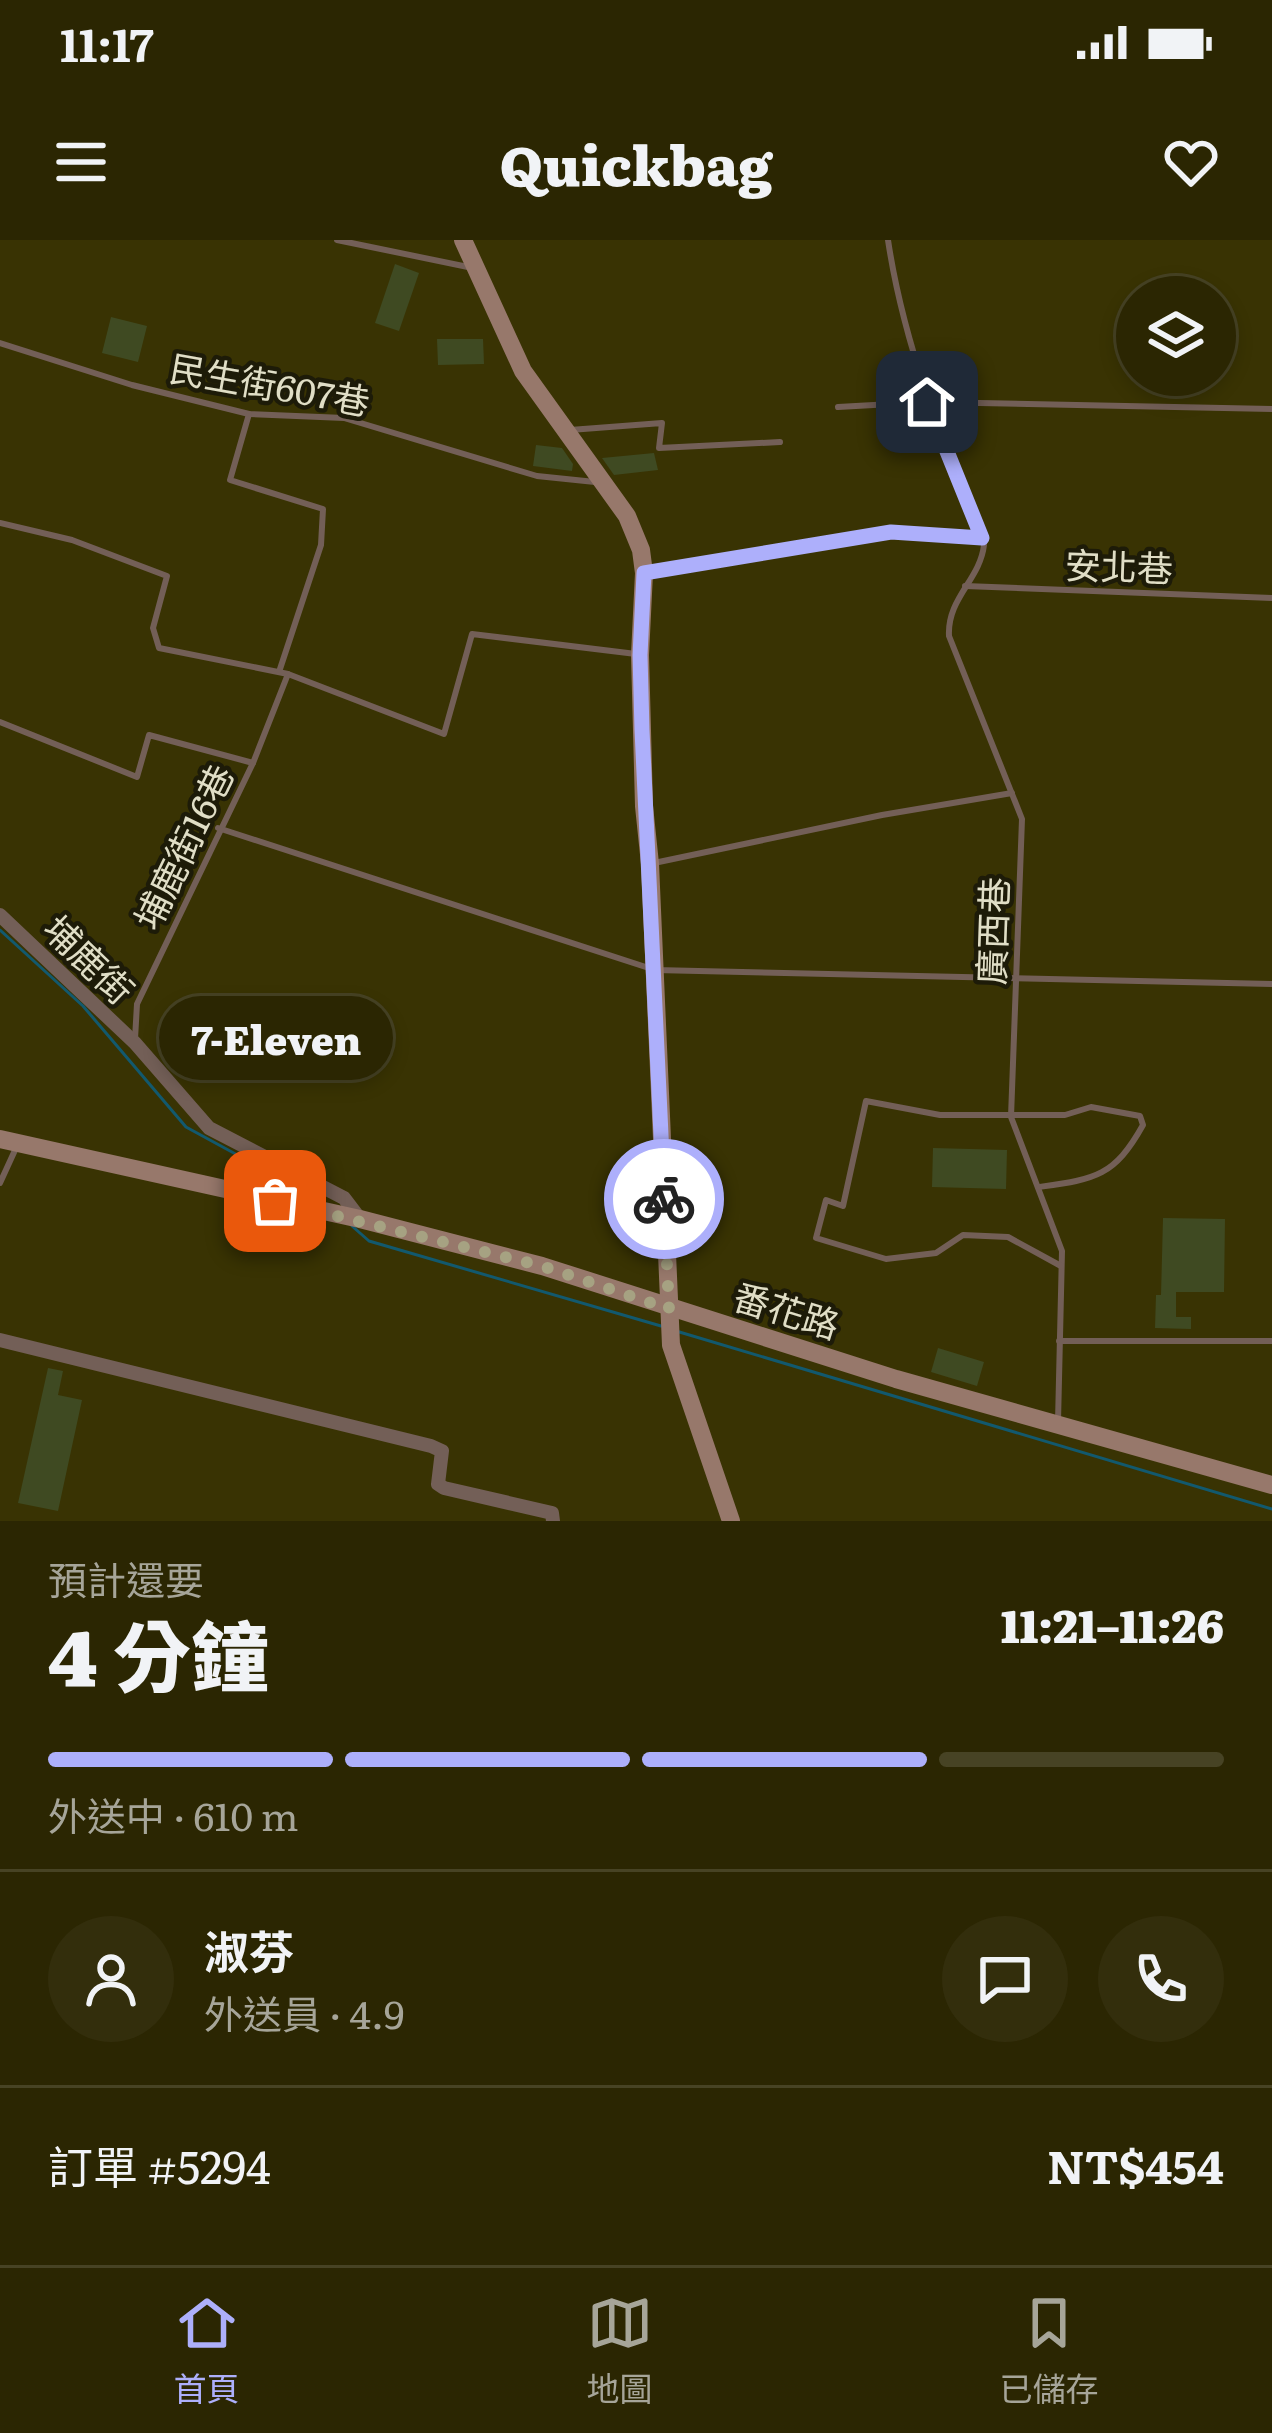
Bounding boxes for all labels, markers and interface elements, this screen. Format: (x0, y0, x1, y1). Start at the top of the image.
text: 11:17 (60, 9, 154, 76)
text: Quickbag (499, 122, 773, 203)
icon: menu (48, 129, 114, 195)
icon: heart (1158, 129, 1224, 195)
map controls (1116, 276, 1236, 396)
button: layers (1116, 276, 1236, 396)
street label: 民生街607巷 (166, 339, 374, 427)
pin (876, 351, 978, 453)
icon: home (894, 369, 960, 435)
street label: 安北巷 (1064, 537, 1174, 593)
street label: 埔鹿街16巷 (119, 754, 245, 938)
street label: 廣西巷 (963, 876, 1019, 986)
street label: 埔鹿街 (33, 901, 147, 1015)
callout: 7-Eleven (158, 997, 392, 1081)
text: 7-Eleven (191, 1009, 361, 1067)
courier (604, 1139, 724, 1259)
pin (224, 1150, 326, 1252)
icon: bike (631, 1166, 697, 1232)
icon: bag (242, 1168, 308, 1234)
street label: 番花路 (728, 1268, 846, 1350)
text: 預計還要 (48, 1549, 204, 1607)
text: 11:21–11:26 (1001, 1590, 1224, 1657)
text: 4 分鐘 (48, 1594, 269, 1710)
text: 外送中 · 610 m (48, 1785, 299, 1843)
button: person (48, 1916, 174, 2042)
text: 淑芬 (204, 1916, 294, 1983)
button: chat (942, 1916, 1068, 2042)
button: phone (1098, 1916, 1224, 2042)
text: 外送員 · 4.9 (204, 1983, 404, 2041)
text: 訂單 #5294 (48, 2131, 271, 2198)
text: NT$454 (1047, 2131, 1224, 2198)
tab: 首頁 (174, 2290, 240, 2411)
tab: 地圖 (587, 2290, 653, 2411)
tab: 已儲存 (1000, 2290, 1099, 2411)

